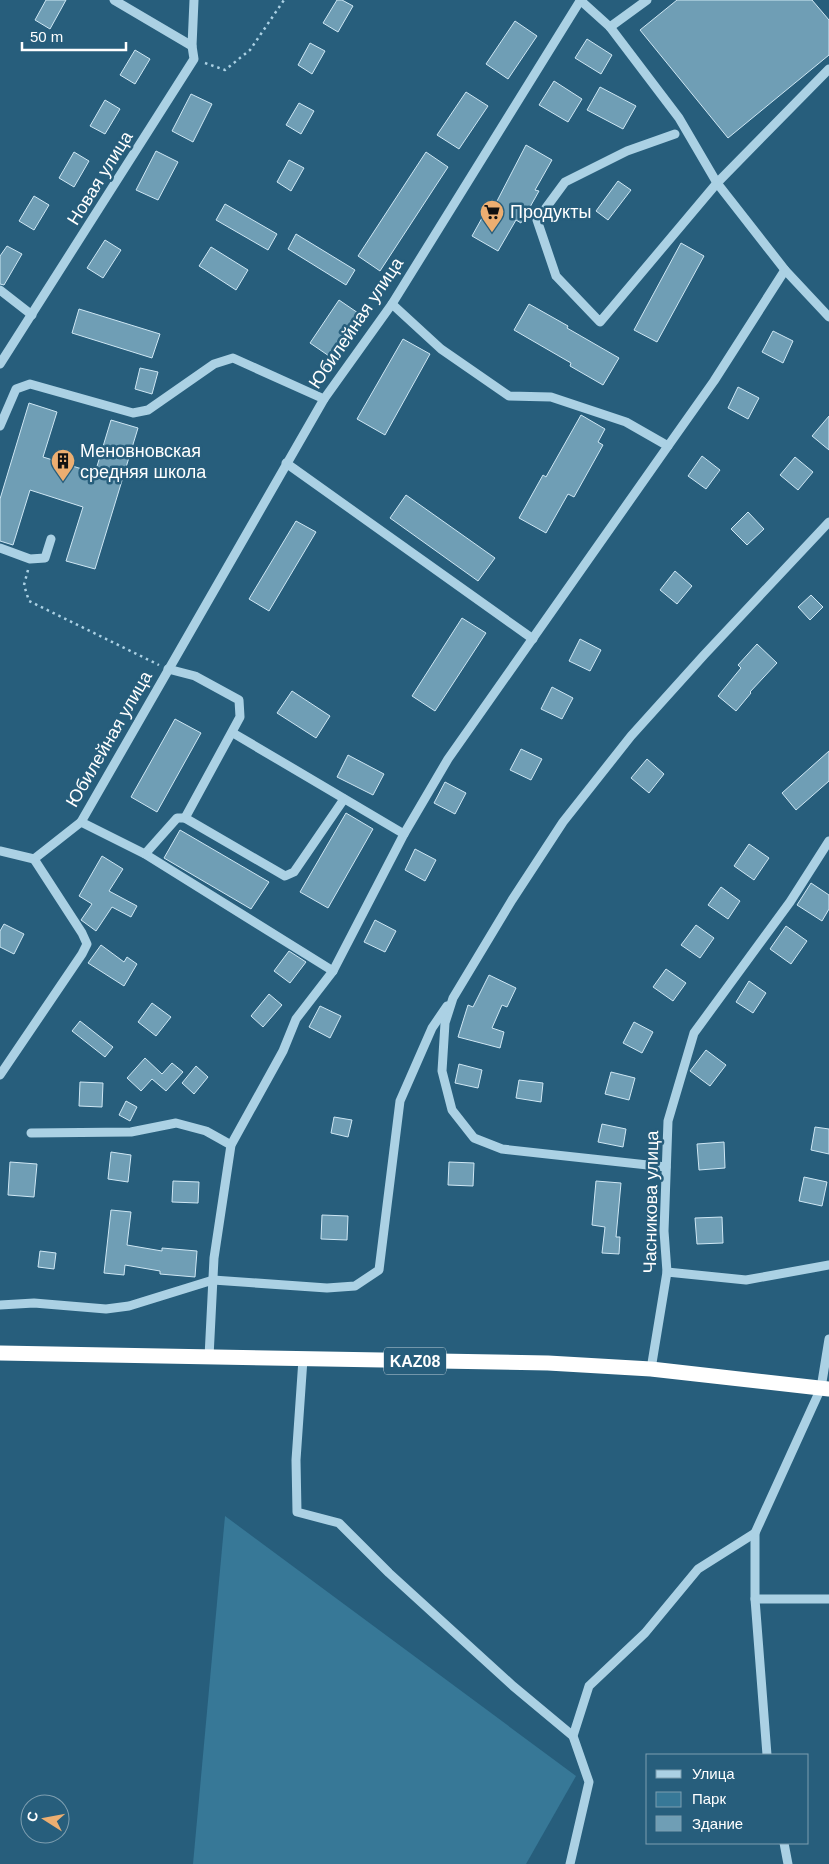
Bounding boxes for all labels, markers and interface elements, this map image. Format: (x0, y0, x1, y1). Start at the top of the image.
scale bar (22, 20, 126, 52)
text: 50 m (30, 28, 63, 45)
street label: Новая улица (63, 127, 137, 229)
supermarket icon: Продукты (479, 199, 505, 233)
place label: Продукты (510, 202, 591, 222)
street label: Юбилейная улица (305, 253, 408, 392)
place label: Меновновская средняя школа (80, 441, 207, 482)
building icon: Меновновская средняя школа (50, 448, 76, 482)
street label: Юбилейная улица (62, 667, 156, 810)
street label: Часникова улица (640, 1129, 662, 1274)
road number: KAZ08 (384, 1348, 446, 1374)
legend (646, 1754, 809, 1844)
text: Улица (692, 1765, 735, 1782)
text: Парк (692, 1790, 726, 1807)
north arrow (20, 1794, 70, 1844)
text: С (23, 1810, 41, 1823)
text: Здание (692, 1815, 743, 1832)

